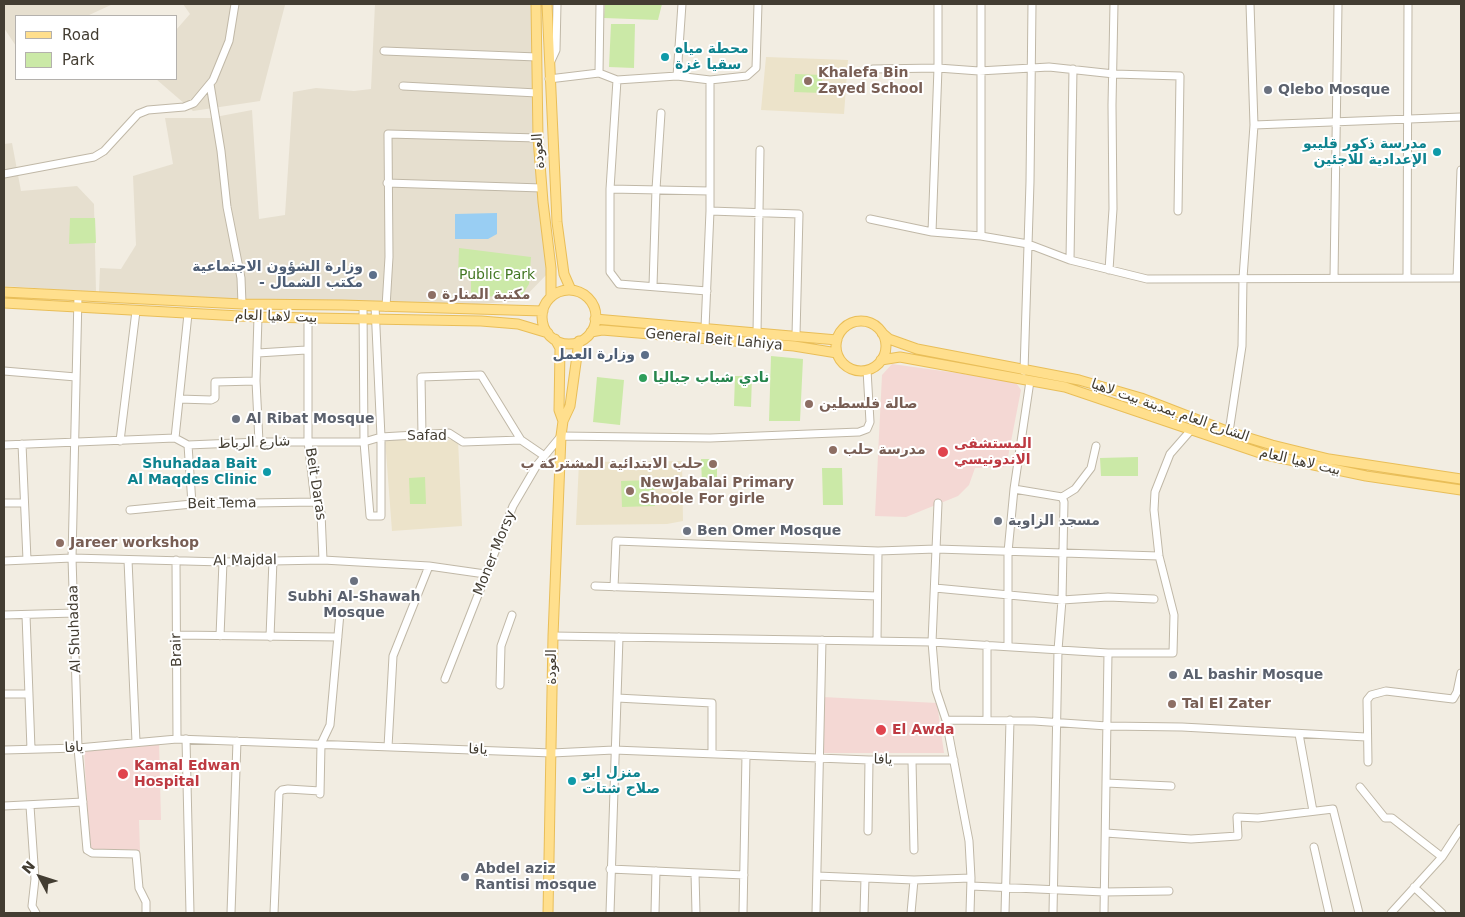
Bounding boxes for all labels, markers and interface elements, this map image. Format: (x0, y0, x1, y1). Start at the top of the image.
legend (15, 15, 178, 80)
text: Road (62, 26, 100, 44)
place label: محطة مياه سقيا غزة (675, 41, 749, 74)
text: Park (62, 51, 94, 69)
marker: محطة مياه سقيا غزة (659, 51, 671, 63)
place label: Khalefa Bin Zayed School (818, 65, 923, 98)
marker: Khalefa Bin Zayed School (802, 75, 814, 87)
place label: Qlebo Mosque (1278, 82, 1390, 98)
marker: Qlebo Mosque (1262, 84, 1274, 96)
street label: العودة (529, 133, 549, 169)
place label: مدرسة ذكور قليبو الإعدادية للاجئين (1303, 136, 1427, 168)
marker: مدرسة ذكور قليبو الإعدادية للاجئين (1431, 146, 1443, 158)
place label: وزارة الشؤون الاجتماعية - مكتب الشمال (192, 259, 363, 292)
park label: Public Park (459, 267, 535, 283)
marker: وزارة الشؤون الاجتماعية - مكتب الشمال (367, 269, 379, 281)
place label: مكتبة المنارة (442, 287, 530, 303)
marker: مكتبة المنارة (426, 289, 438, 301)
street label: بيت لاهيا العام (234, 307, 318, 327)
street label: General Beit Lahiya (645, 326, 783, 354)
place label: وزارة العمل (552, 347, 635, 363)
marker: وزارة العمل (639, 349, 651, 361)
place label: نادي شباب جباليا (653, 370, 769, 386)
marker: نادي شباب جباليا (637, 372, 649, 384)
street label: الشارع العام بمدينة بيت لاهيا (1089, 376, 1251, 446)
place label: صالة فلسطين (819, 396, 917, 412)
marker: صالة فلسطين (803, 398, 815, 410)
place label: Al Ribat Mosque (246, 411, 374, 427)
marker: Al Ribat Mosque (230, 413, 242, 425)
street label: Safad (407, 428, 447, 444)
street label: شارع الرباط (217, 433, 291, 453)
place label: المستشفى الاندونيسي (954, 436, 1032, 468)
place label: مدرسة حلب (843, 442, 926, 458)
marker: مدرسة حلب (827, 444, 839, 456)
marker: المستشفى الاندونيسي (936, 445, 950, 459)
street label: بيت لاهيا العام (1258, 445, 1342, 479)
street label: Beit Daras (301, 447, 329, 521)
place label: Shuhadaa Bait Al Maqdes Clinic (127, 456, 257, 488)
place label: حلب الابتدائية المشتركة ب (520, 456, 703, 472)
marker: حلب الابتدائية المشتركة ب (707, 458, 719, 470)
marker: Shuhadaa Bait Al Maqdes Clinic (261, 466, 273, 478)
place label: NewJabalai Primary Shoole For girle (640, 475, 794, 508)
marker: NewJabalai Primary Shoole For girle (624, 485, 636, 497)
street label: Beit Tema (187, 495, 257, 513)
street label: Moner Morsy (470, 508, 520, 598)
place label: مسجد الزاوية (1008, 513, 1100, 529)
marker: مسجد الزاوية (992, 515, 1004, 527)
place label: Ben Omer Mosque (697, 523, 841, 539)
marker: Ben Omer Mosque (681, 525, 693, 537)
place label: Jareer workshop (70, 535, 199, 551)
marker: Jareer workshop (54, 537, 66, 549)
street label: Al Majdal (213, 552, 277, 570)
marker: Subhi Al-Shawah Mosque (348, 575, 360, 587)
street label: Al Shuhadaa (65, 585, 85, 673)
place label: Subhi Al-Shawah Mosque (288, 589, 420, 622)
street label: Brair (168, 633, 186, 667)
street label: العودة (544, 649, 560, 685)
place label: AL bashir Mosque (1183, 667, 1323, 683)
marker: AL bashir Mosque (1167, 669, 1179, 681)
place label: Tal El Zater (1182, 696, 1271, 712)
marker: Tal El Zater (1166, 698, 1178, 710)
place label: El Awda (892, 722, 954, 738)
marker: El Awda (874, 723, 888, 737)
street label: يافا (64, 739, 84, 757)
street label: يافا (468, 741, 488, 759)
street label: يافا (873, 751, 893, 769)
place label: Kamal Edwan Hospital (134, 758, 240, 790)
place label: منزل ابو صلاح شتات (582, 765, 660, 798)
marker: Kamal Edwan Hospital (116, 767, 130, 781)
marker: منزل ابو صلاح شتات (566, 775, 578, 787)
north arrow (15, 852, 65, 902)
text: N (19, 858, 38, 877)
place label: Abdel aziz Rantisi mosque (475, 861, 597, 894)
marker: Abdel aziz Rantisi mosque (459, 871, 471, 883)

